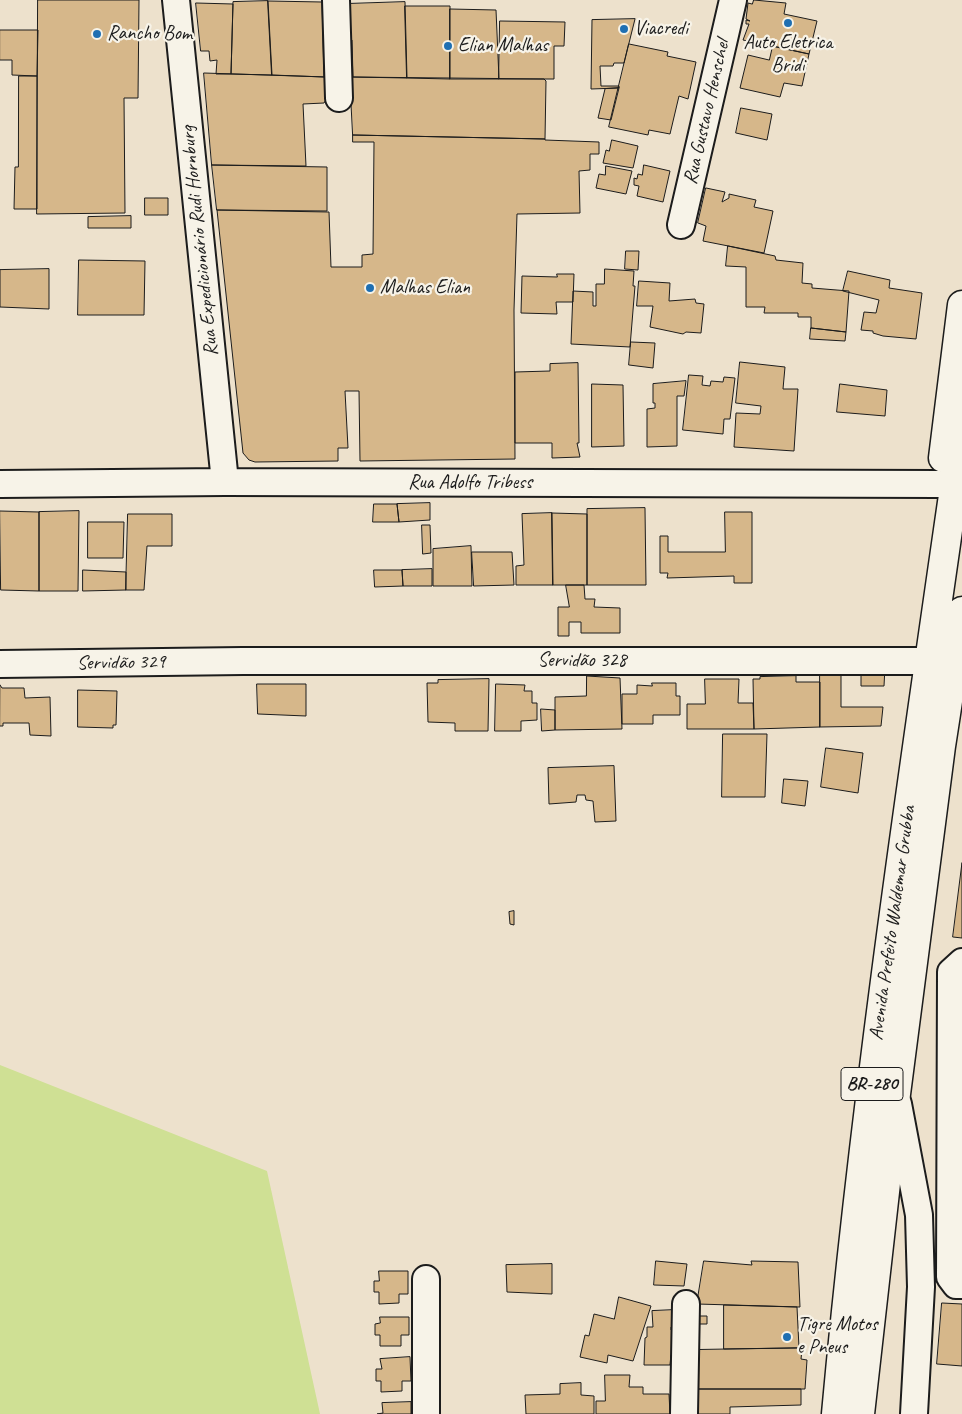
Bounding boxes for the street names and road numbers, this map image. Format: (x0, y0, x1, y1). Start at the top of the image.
street label: Rua Gustavo Henschel (679, 37, 735, 187)
street label: Rua Expedicionário Rudi Hornburg (176, 125, 224, 357)
street label: Rua Adolfo Tribess (408, 471, 532, 495)
street label: Servidão 328 (538, 649, 626, 673)
street label: Servidão 329 (76, 650, 166, 676)
street label: Avenida Prefeito Waldemar Grubba (865, 804, 921, 1042)
road number: BR-280 (841, 1068, 903, 1100)

